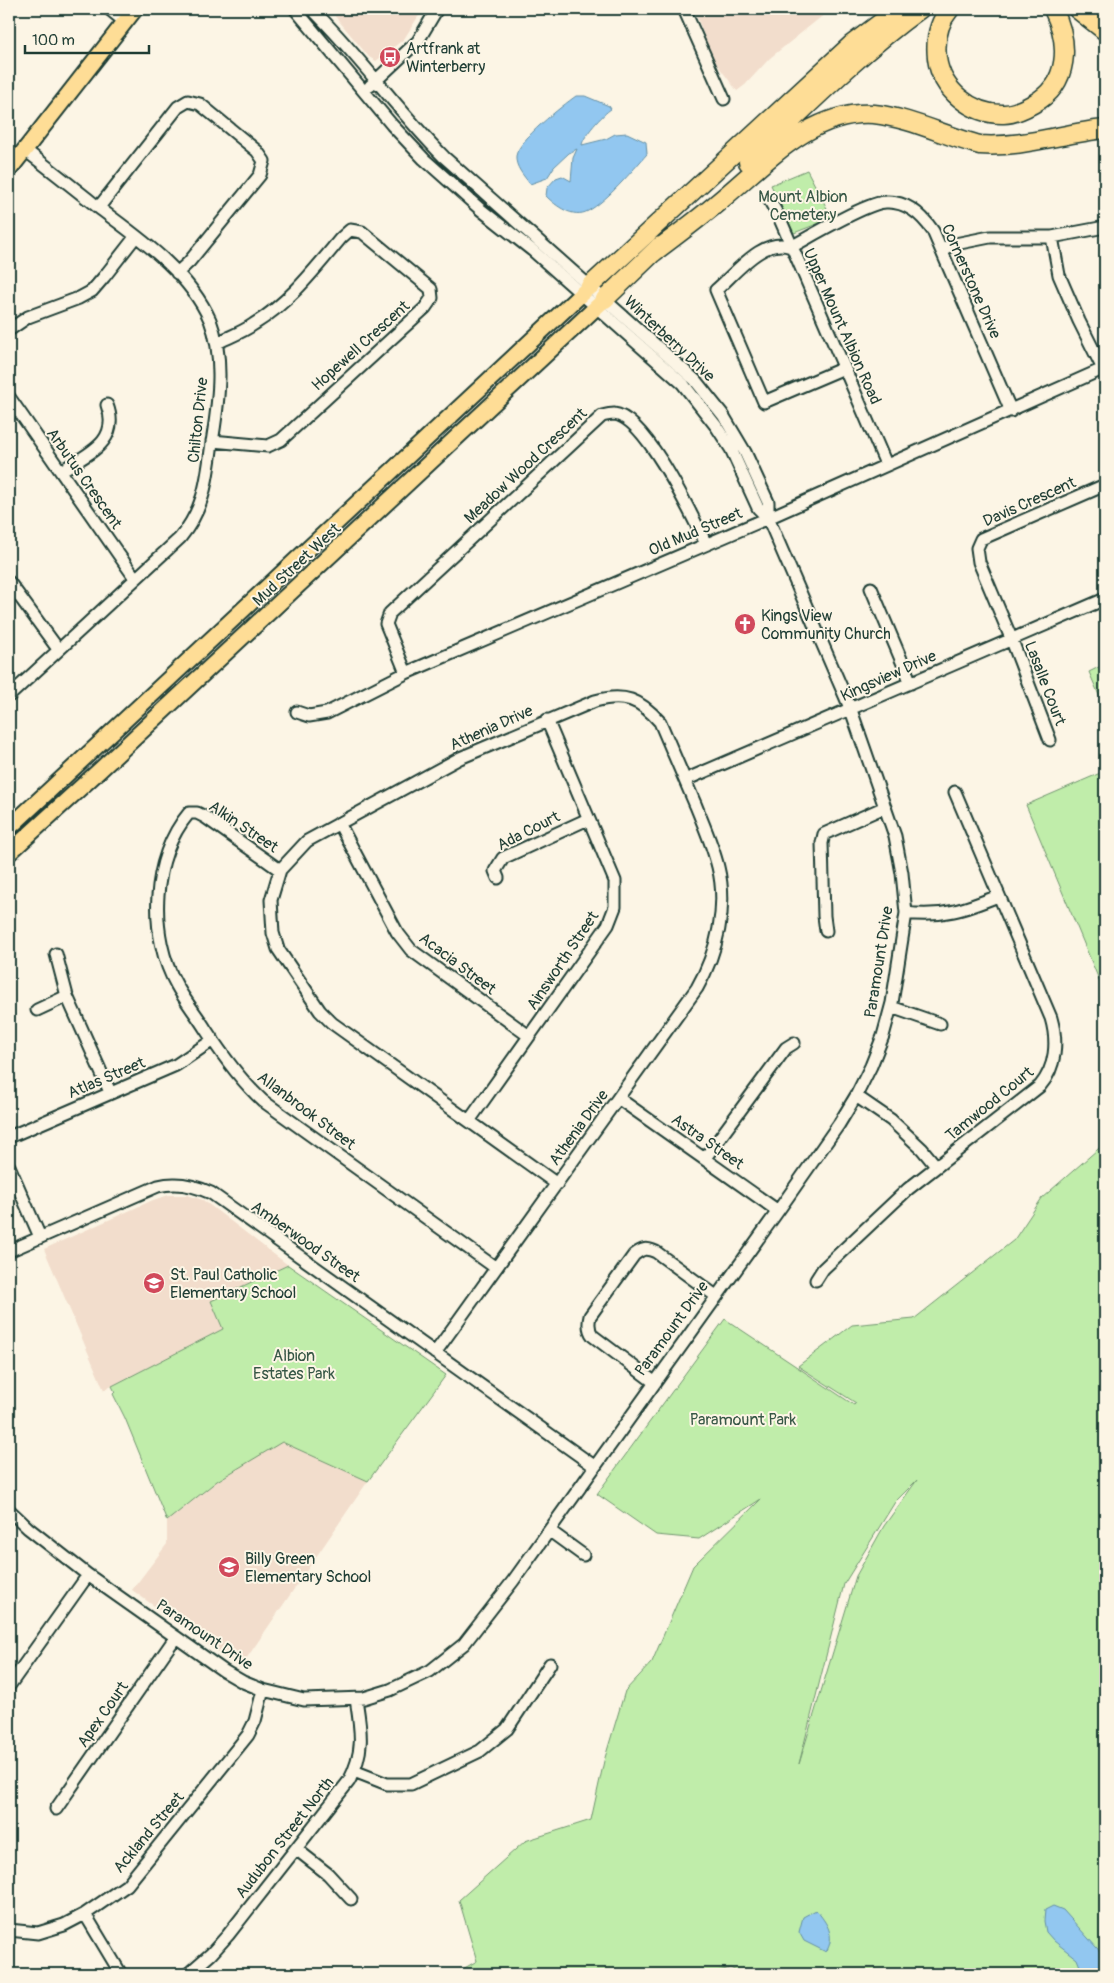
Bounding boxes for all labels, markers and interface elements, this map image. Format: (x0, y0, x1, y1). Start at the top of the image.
scale bar (25, 22, 149, 54)
text: 100 m (32, 31, 75, 50)
place label: Artfrank at Winterberry (406, 39, 485, 77)
bus stop icon: Artfrank at Winterberry (378, 45, 402, 69)
park label: Mount Albion Cemetery (758, 187, 848, 225)
street label: Cornerstone Drive (937, 221, 1005, 342)
street label: Upper Mount Albion Road (799, 245, 886, 408)
street label: Winterberry Drive (620, 292, 719, 386)
street label: Hopewell Crescent (307, 296, 414, 395)
street label: Chilton Drive (184, 376, 212, 464)
street label: Meadow Wood Crescent (460, 403, 592, 528)
street label: Arbutus Crescent (42, 424, 127, 533)
street label: Davis Crescent (980, 472, 1079, 531)
street label: Old Mud Street (646, 503, 746, 561)
street label: Mud Street West (249, 519, 345, 611)
place label: Kings View Community Church (761, 606, 891, 644)
church icon: Kings View Community Church (733, 612, 757, 636)
street label: Lasalle Court (1020, 638, 1070, 729)
street label: Kingsview Drive (837, 646, 940, 706)
street label: Athenia Drive (447, 701, 536, 755)
street label: Alkin Street (205, 796, 282, 858)
street label: Ada Court (494, 806, 564, 855)
street label: Paramount Drive (860, 905, 898, 1019)
street label: Ainsworth Street (522, 907, 604, 1014)
street label: Acacia Street (415, 928, 500, 1000)
street label: Atlas Street (65, 1052, 149, 1103)
street label: Tamwood Court (942, 1062, 1038, 1145)
street label: Allanbrook Street (253, 1067, 360, 1155)
street label: Athenia Drive (545, 1086, 613, 1169)
street label: Astra Street (667, 1110, 748, 1174)
street label: Amberwood Street (247, 1197, 364, 1287)
place label: St. Paul Catholic Elementary School (170, 1265, 296, 1303)
school or university icon: St. Paul Catholic Elementary School (142, 1271, 166, 1295)
street label: Paramount Drive (631, 1277, 713, 1380)
park label: Albion Estates Park (253, 1346, 335, 1384)
park label: Paramount Park (690, 1410, 797, 1430)
place label: Billy Green Elementary School (245, 1549, 371, 1587)
school or university icon: Billy Green Elementary School (217, 1555, 241, 1579)
street label: Paramount Drive (152, 1595, 257, 1675)
street label: Apex Court (73, 1677, 133, 1751)
street label: Audubon Street North (231, 1773, 338, 1902)
street label: Ackland Street (109, 1788, 189, 1877)

